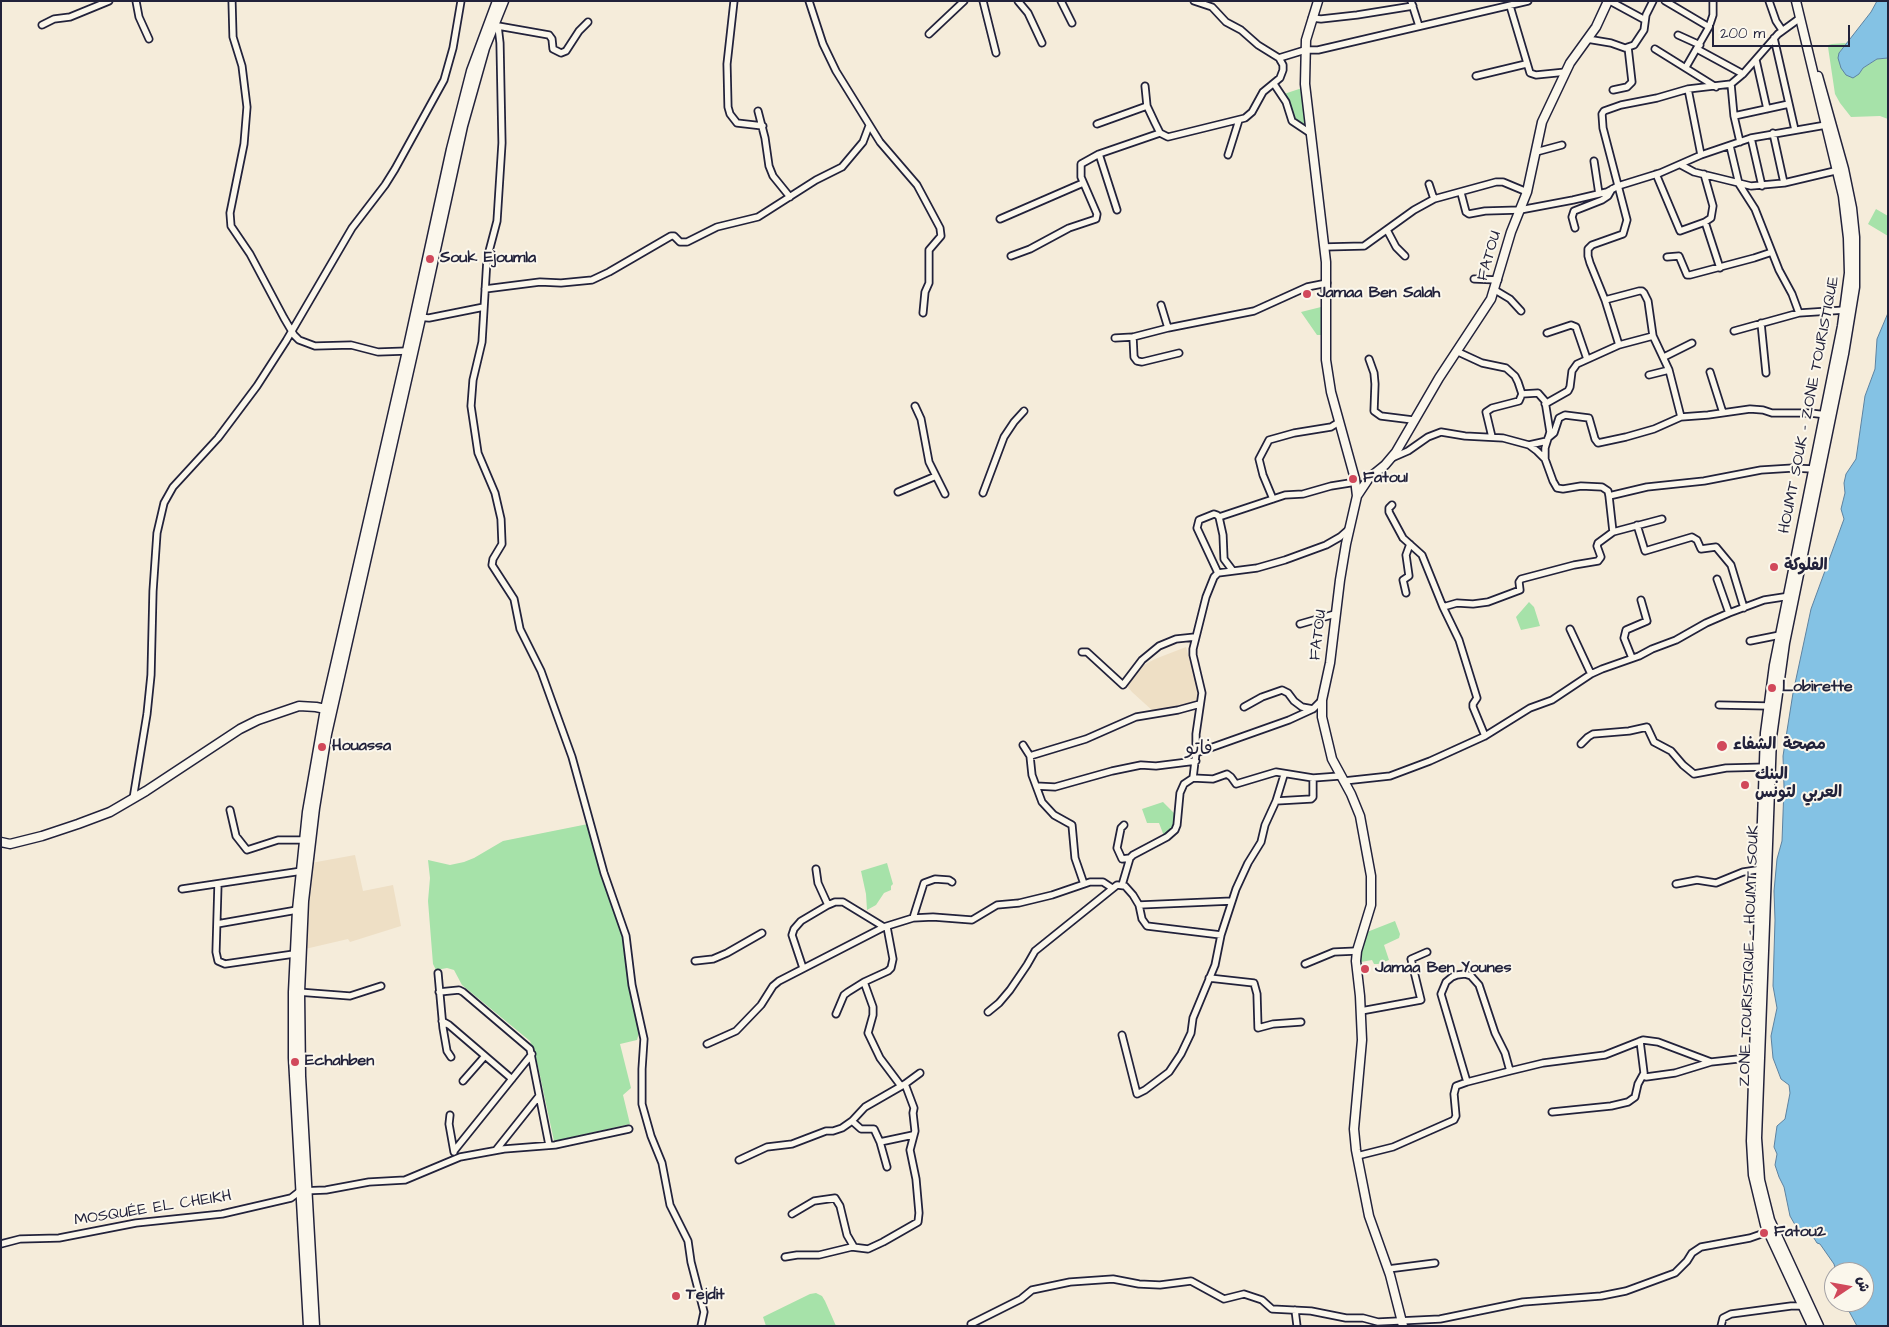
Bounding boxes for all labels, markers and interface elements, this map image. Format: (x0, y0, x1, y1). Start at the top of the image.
scale bar (1714, 15, 1852, 47)
text: 200 m (1720, 23, 1765, 44)
street label: FATOU (1474, 229, 1506, 283)
place label: Souk Ejoumla (440, 249, 536, 269)
marker: Souk Ejoumla (424, 253, 436, 265)
street label: HOUMT SOUK - ZONE TOURISTIQUE (1776, 275, 1844, 535)
place label: Jamaa Ben Salah (1317, 284, 1440, 304)
marker: Jamaa Ben Salah (1301, 288, 1313, 300)
place label: Fatou1 (1363, 469, 1408, 489)
marker: Fatou1 (1347, 473, 1359, 485)
place label: الفلوكة (1784, 557, 1828, 577)
marker: الفلوكة (1768, 561, 1780, 573)
street label: FATOU (1306, 609, 1332, 661)
place label: Lobirette (1782, 678, 1853, 698)
marker: Lobirette (1766, 682, 1778, 694)
place label: مصحة الشفاء (1733, 736, 1826, 756)
place label: Houassa (332, 737, 391, 757)
district label: فاتو (1185, 739, 1213, 761)
marker: مصحة الشفاء (1715, 739, 1729, 753)
marker: Houassa (316, 741, 328, 753)
place label: البنك العربي لتونس (1755, 766, 1842, 804)
marker: البنك العربي لتونس (1739, 779, 1751, 791)
street label: ZONE TOURISTIQUE - HOUMT SOUK (1736, 825, 1764, 1087)
place label: Jamaa Ben Younes (1375, 959, 1512, 979)
marker: Jamaa Ben Younes (1359, 963, 1371, 975)
place label: Echahben (305, 1052, 374, 1072)
marker: Echahben (289, 1056, 301, 1068)
street label: MOSQUÉE EL CHEIKH (73, 1187, 233, 1231)
place label: Fatou2 (1774, 1223, 1826, 1243)
marker: Fatou2 (1758, 1227, 1770, 1239)
north arrow (1824, 1262, 1874, 1312)
text: ش (1851, 1274, 1874, 1294)
place label: Tejdit (686, 1286, 725, 1306)
marker: Tejdit (670, 1290, 682, 1302)

